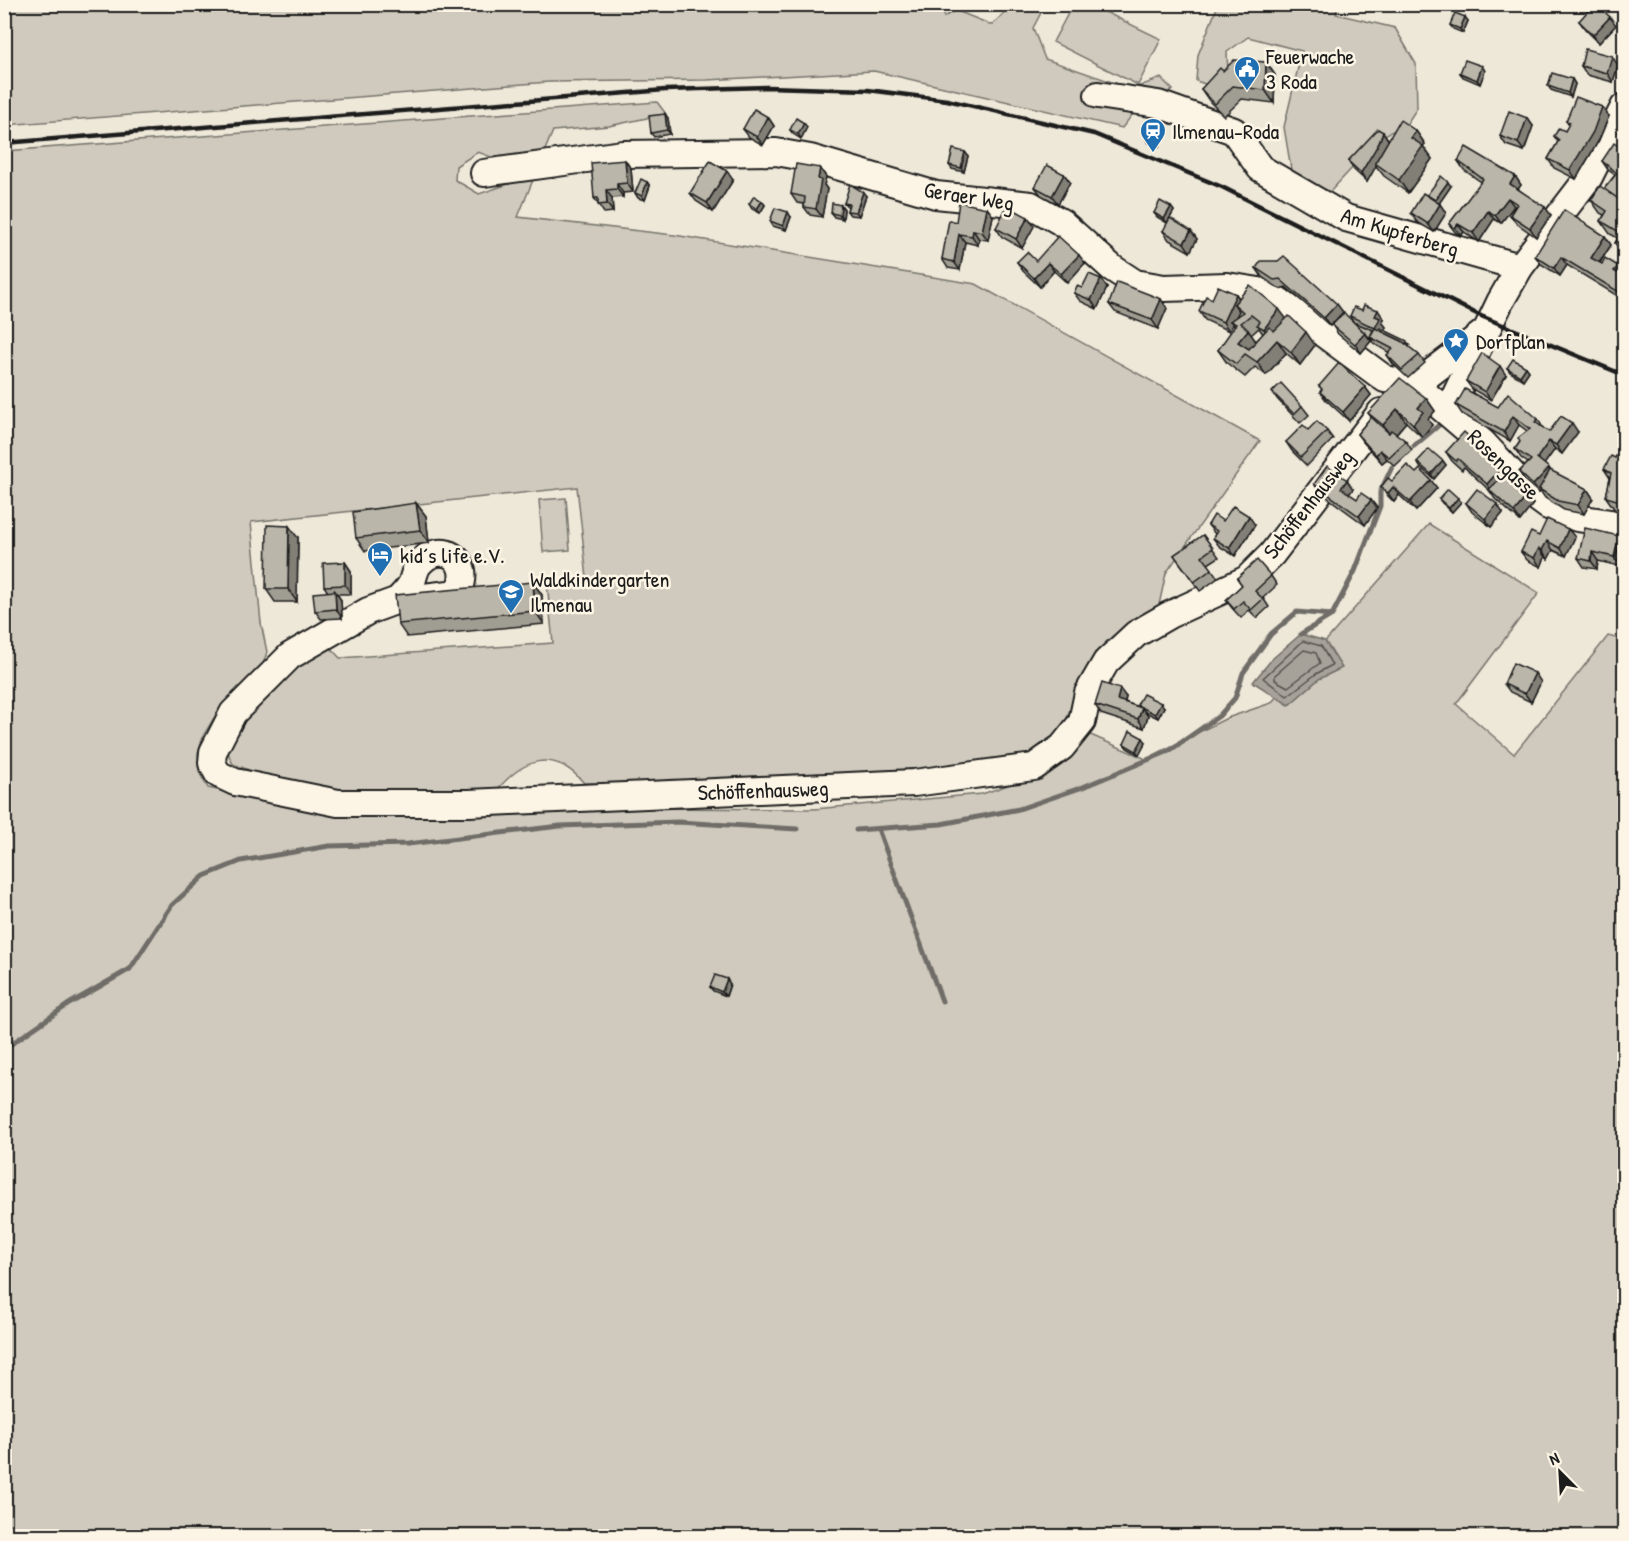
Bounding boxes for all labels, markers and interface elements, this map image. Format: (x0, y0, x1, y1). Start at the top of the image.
place label: Feuerwache 3 Roda (1265, 41, 1355, 96)
public building icon: Feuerwache 3 Roda (1232, 54, 1262, 92)
station icon: Ilmenau-Roda (1138, 116, 1168, 154)
place label: Ilmenau-Roda (1172, 116, 1279, 146)
street label: Geraer Weg (922, 174, 1016, 218)
street label: Am Kupferberg (1337, 200, 1463, 264)
place icon: Dorfplan (1441, 326, 1471, 364)
place label: Dorfplan (1476, 326, 1546, 356)
street label: Rosengasse (1461, 422, 1547, 506)
street label: Schöffenhausweg (1256, 443, 1360, 565)
hotel icon: kid´s life e.V. (365, 540, 395, 578)
place label: kid´s life e.V. (400, 540, 505, 570)
place label: Waldkindergarten Ilmenau (530, 564, 670, 619)
school or university icon: Waldkindergarten Ilmenau (496, 577, 526, 615)
street label: Schöffenhausweg (697, 773, 829, 807)
north arrow (1530, 1442, 1590, 1502)
text: N (1546, 1446, 1563, 1470)

